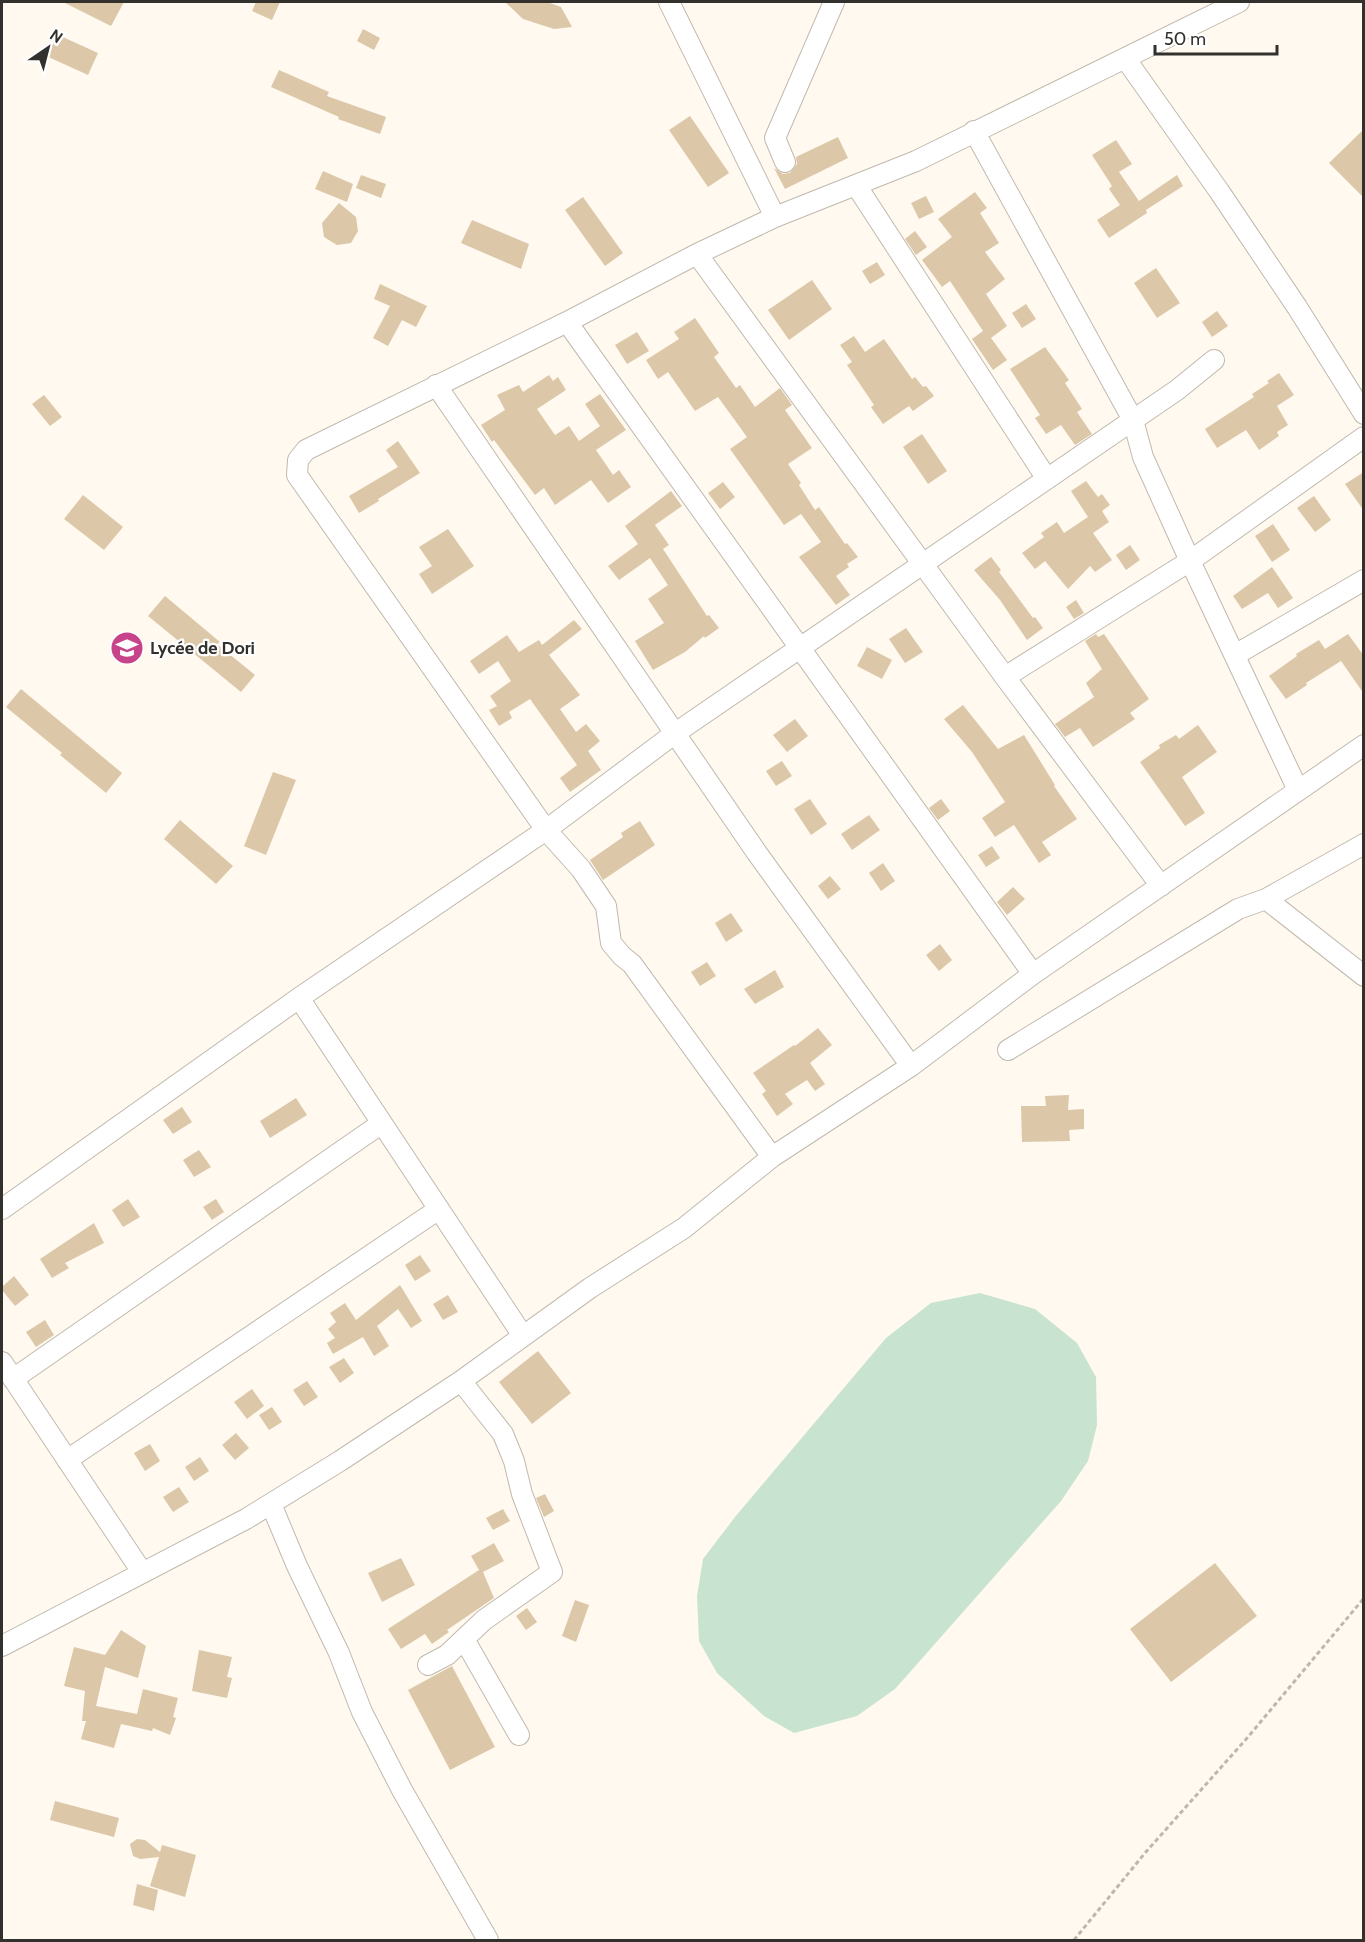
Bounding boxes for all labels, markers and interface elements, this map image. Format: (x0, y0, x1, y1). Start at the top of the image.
north arrow (18, 18, 78, 78)
scale bar (1155, 18, 1276, 56)
text: N (46, 25, 66, 47)
text: 50 m (1164, 28, 1206, 50)
school or university icon: Lycée de Dori (109, 630, 145, 666)
place label: Lycée de Dori (150, 637, 255, 659)

